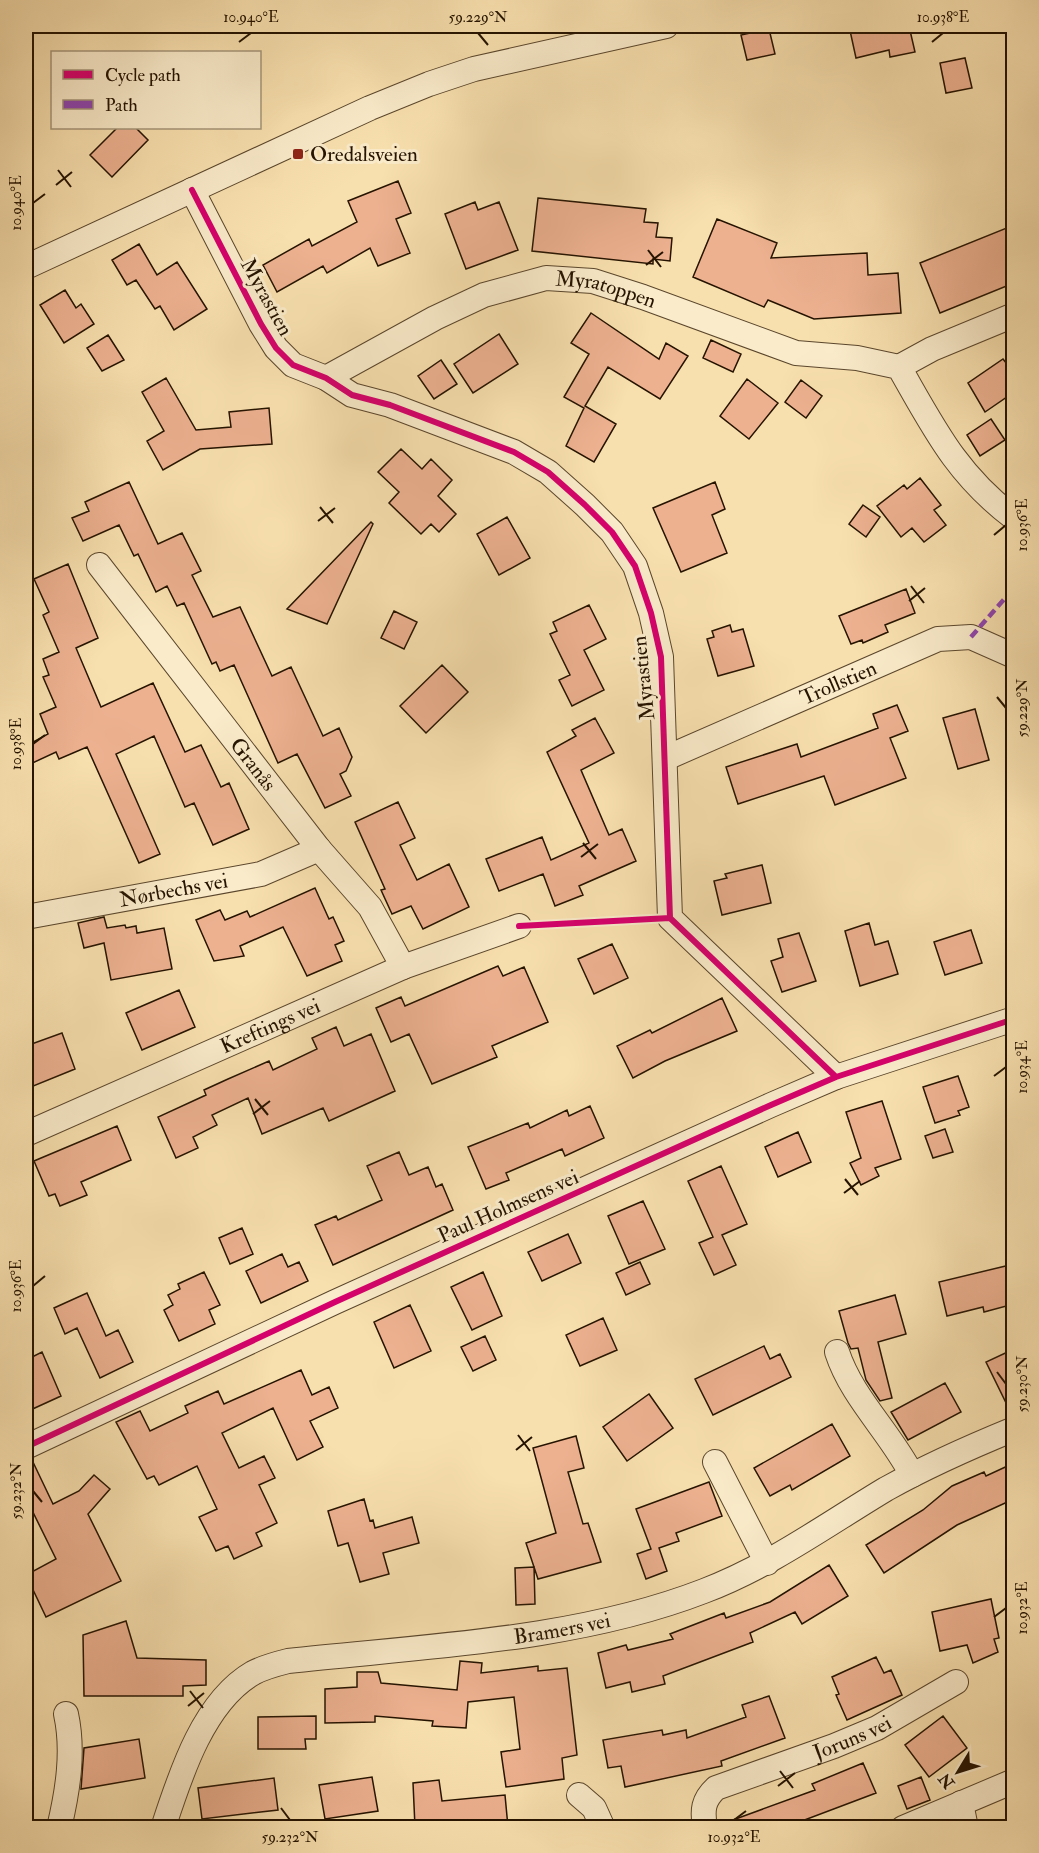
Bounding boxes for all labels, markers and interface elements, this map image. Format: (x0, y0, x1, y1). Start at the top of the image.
text: 10.940°E (223, 8, 279, 27)
text: 59.229°N (449, 8, 508, 27)
text: 10.938°E (917, 8, 969, 27)
legend (51, 51, 261, 129)
text: Cycle path (105, 64, 181, 87)
text: Path (105, 94, 138, 117)
place label: Oredalsveien (310, 141, 418, 168)
marker: Oredalsveien (291, 147, 305, 161)
text: 10.940°E (7, 175, 26, 231)
street label: Myrastien (234, 254, 299, 341)
street label: Myratoppen (555, 266, 660, 315)
text: 10.936°E (1013, 498, 1032, 551)
street label: Myrastien (626, 634, 661, 721)
street label: Trollstien (796, 654, 881, 712)
text: 59.229°N (1013, 678, 1032, 737)
text: 10.938°E (7, 718, 26, 770)
street label: Granås (224, 732, 282, 797)
street label: Nørbechs vei (117, 867, 230, 914)
street label: Kreftings vei (216, 992, 325, 1060)
text: 10.934°E (1013, 1040, 1032, 1094)
street label: Paul Holmsens vei (434, 1163, 583, 1250)
text: 10.936°E (7, 1259, 26, 1312)
text: 59.230°N (1013, 1355, 1032, 1412)
text: 59.232°N (7, 1462, 26, 1519)
text: 10.932°E (1013, 1581, 1032, 1635)
street label: Bramers vei (512, 1607, 613, 1651)
street label: Joruns vei (809, 1709, 897, 1767)
north arrow (928, 1742, 988, 1802)
text: N (934, 1768, 960, 1793)
text: 59.232°N (262, 1828, 319, 1847)
text: 10.932°E (707, 1828, 761, 1847)

